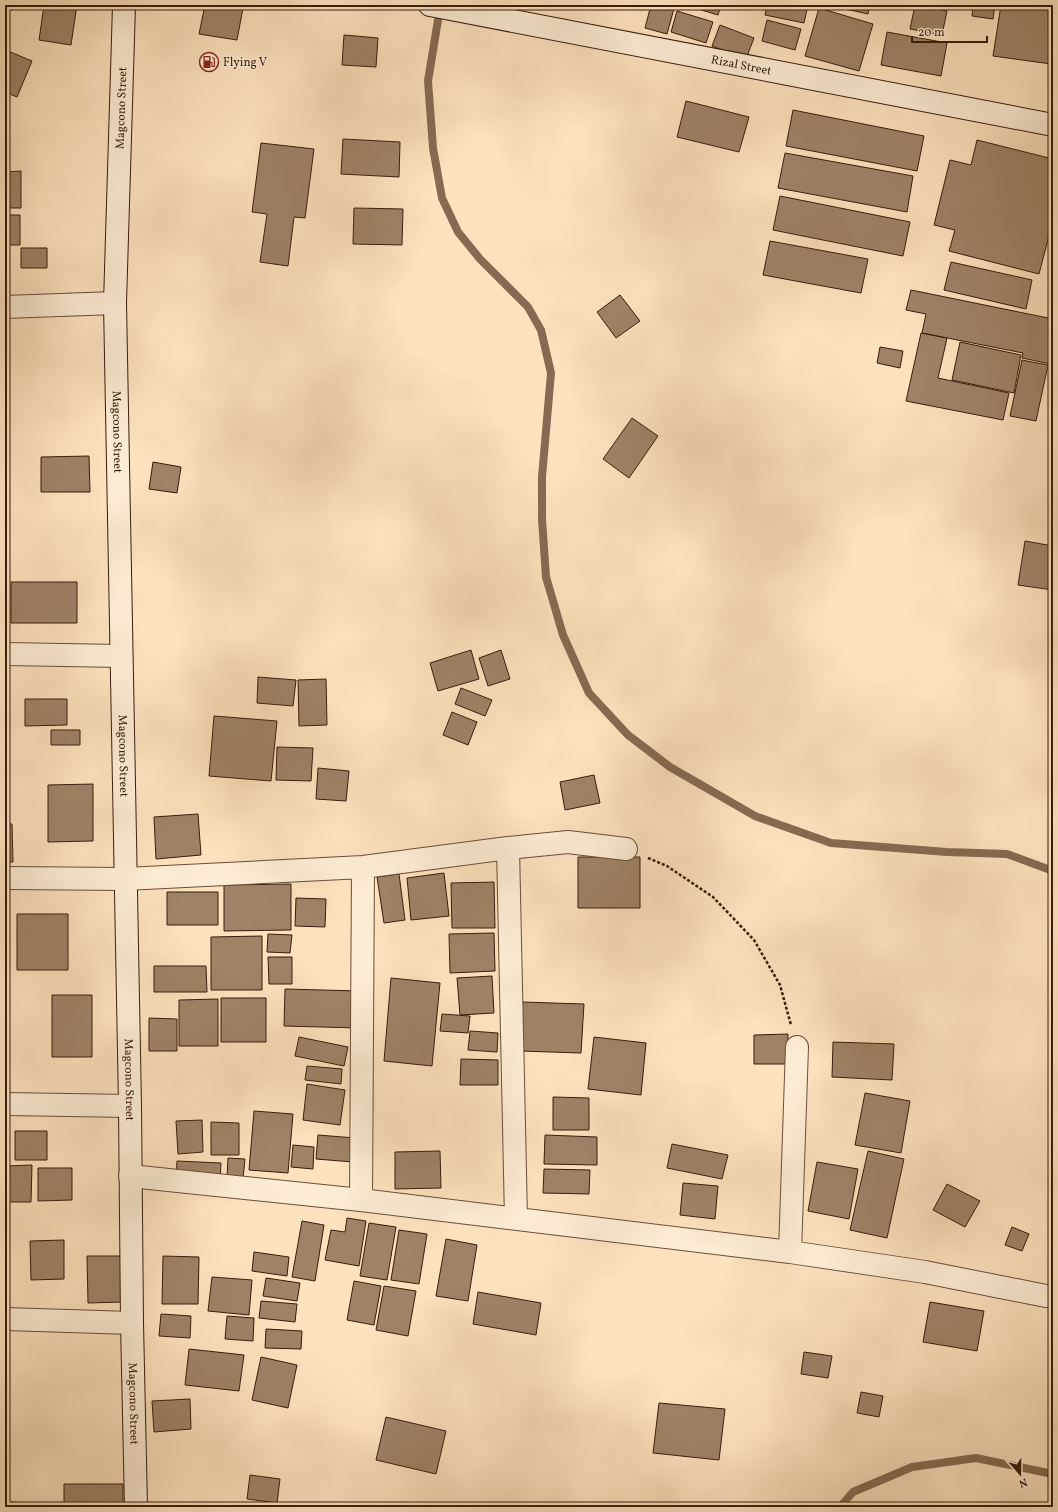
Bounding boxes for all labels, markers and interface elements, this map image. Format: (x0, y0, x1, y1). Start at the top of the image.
scale bar (912, 18, 987, 44)
text: 20 m (918, 25, 945, 41)
fuel station icon: Flying V (198, 51, 220, 73)
street label: Rizal Street (709, 52, 773, 80)
place label: Flying V (223, 55, 267, 71)
street label: Magcono Street (113, 67, 131, 150)
street label: Magcono Street (108, 390, 125, 473)
street label: Magcono Street (114, 714, 131, 797)
street label: Magcono Street (120, 1038, 137, 1121)
street label: Magcono Street (124, 1362, 142, 1445)
north arrow (1000, 1454, 1040, 1494)
text: N (1017, 1474, 1029, 1490)

